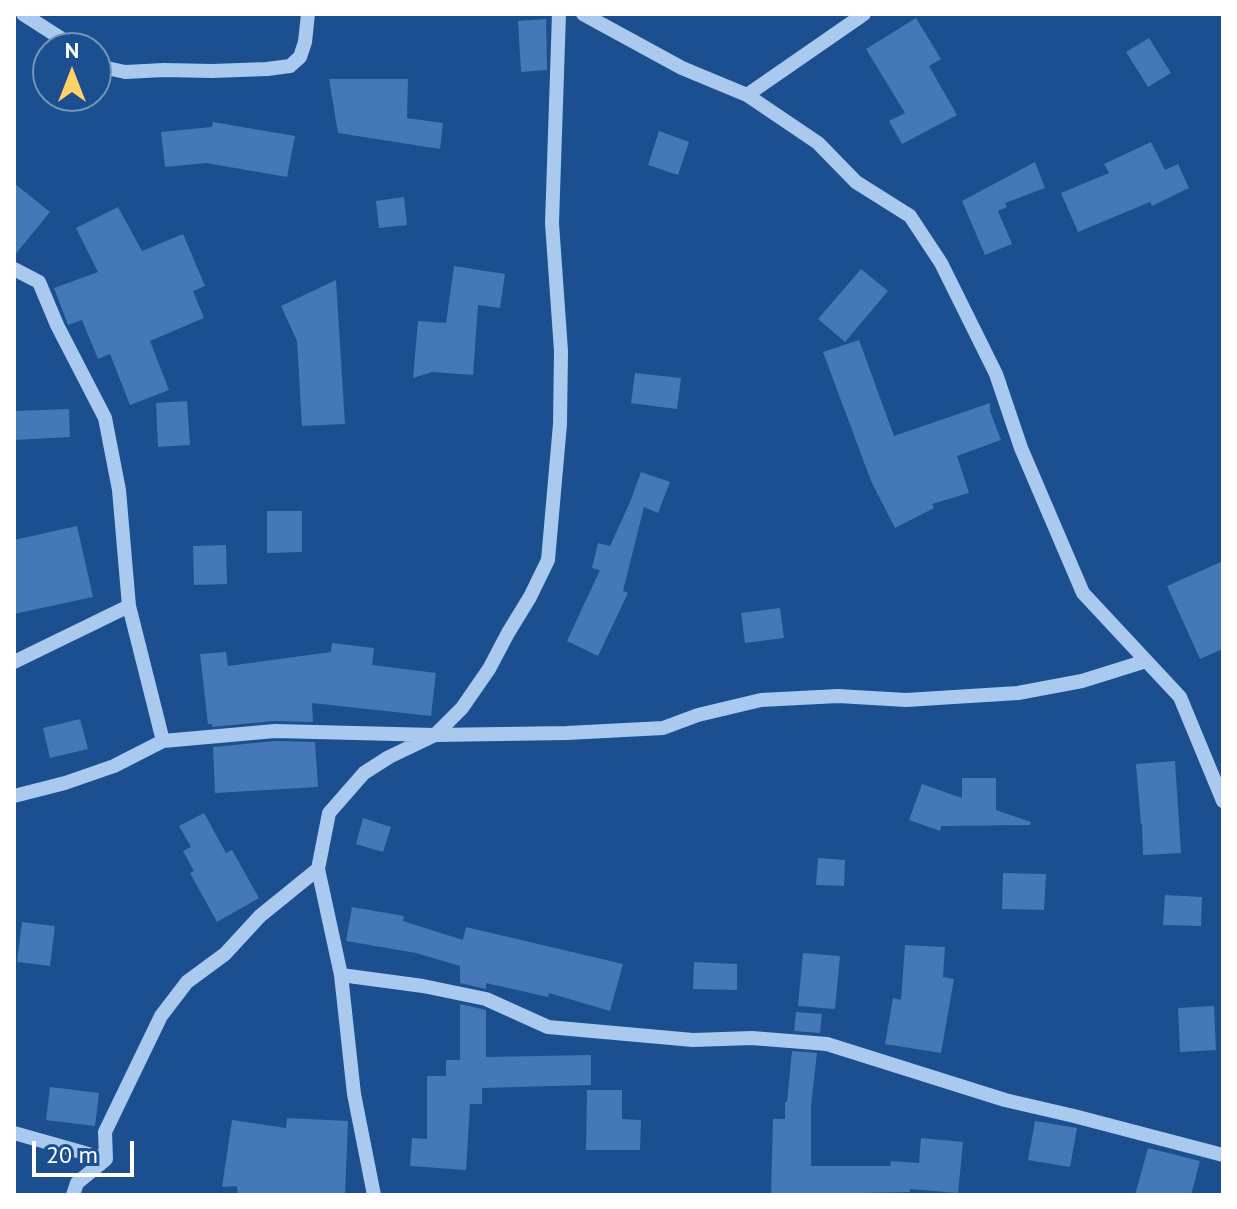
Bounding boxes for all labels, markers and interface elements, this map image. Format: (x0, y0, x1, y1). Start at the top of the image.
north arrow (32, 32, 112, 112)
text: N (65, 36, 79, 64)
scale bar (36, 1125, 138, 1175)
text: 20 m (46, 1139, 98, 1170)

